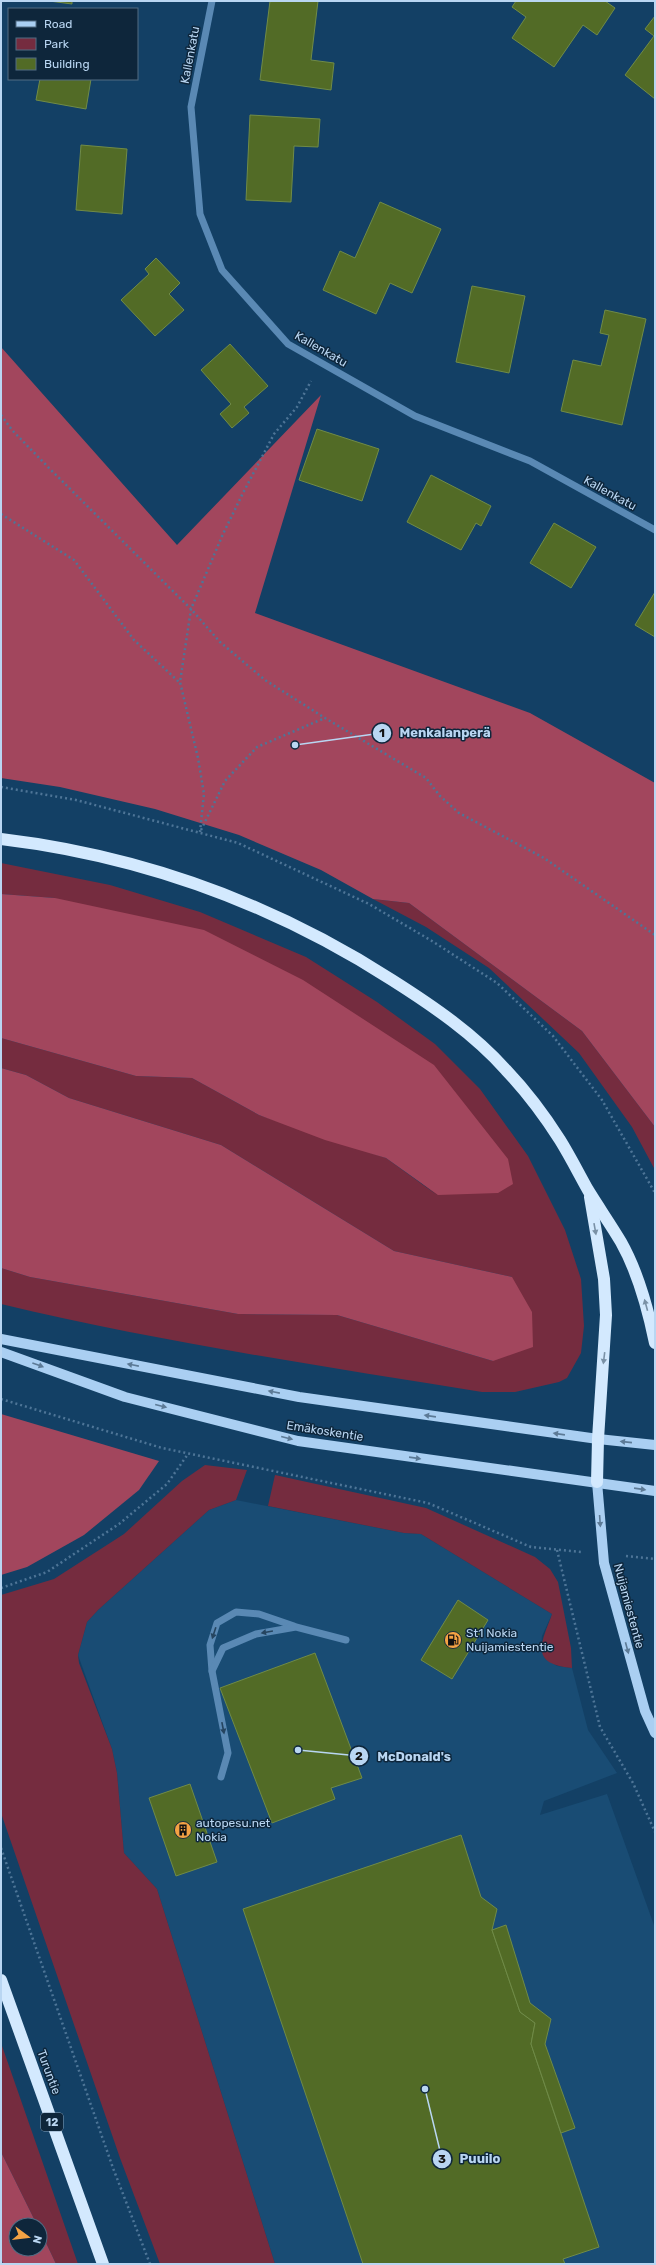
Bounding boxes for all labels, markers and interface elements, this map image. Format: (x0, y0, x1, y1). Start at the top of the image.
legend (8, 8, 138, 80)
text: Road (44, 17, 72, 31)
street label: Kallenkatu (178, 25, 202, 85)
text: Park (44, 37, 70, 51)
text: Building (44, 57, 90, 71)
street label: Kallenkatu (292, 328, 350, 370)
street label: Kallenkatu (581, 473, 639, 513)
callout: Menkalanperä (372, 720, 499, 745)
text: Menkalanperä (399, 725, 491, 740)
text: 1 (379, 726, 385, 740)
one-way arrow (592, 1223, 598, 1235)
one-way arrow (642, 1299, 648, 1311)
one-way arrow (601, 1352, 607, 1364)
one-way arrow (127, 1362, 139, 1368)
one-way arrow (32, 1363, 44, 1369)
one-way arrow (268, 1389, 280, 1395)
one-way arrow (155, 1404, 167, 1410)
one-way arrow (424, 1413, 437, 1419)
street label: Emäkoskentie (286, 1418, 365, 1444)
one-way arrow (553, 1431, 565, 1437)
one-way arrow (281, 1436, 293, 1442)
one-way arrow (620, 1439, 632, 1446)
one-way arrow (409, 1455, 421, 1461)
one-way arrow (634, 1486, 646, 1492)
one-way arrow (596, 1515, 603, 1527)
street label: Nuijamiestentie (611, 1562, 647, 1650)
place label: St1 Nokia Nuijamiestentie (466, 1626, 554, 1654)
one-way arrow (210, 1627, 216, 1639)
one-way arrow (261, 1629, 273, 1635)
fuel station icon: St1 Nokia Nuijamiestentie (443, 1630, 463, 1650)
one-way arrow (625, 1642, 631, 1654)
one-way arrow (220, 1722, 226, 1734)
callout: McDonald's (349, 1744, 459, 1769)
text: 2 (355, 1749, 363, 1763)
text: McDonald's (377, 1749, 451, 1764)
place label: autopesu.net Nokia (196, 1816, 271, 1844)
building icon: autopesu.net Nokia (173, 1820, 193, 1840)
street label: Turuntie (34, 2048, 64, 2096)
road number: 12 (41, 2113, 63, 2131)
callout: Puuilo (432, 2146, 509, 2171)
text: Puuilo (460, 2151, 500, 2166)
text: 3 (438, 2152, 446, 2166)
north arrow (8, 2217, 48, 2257)
text: N (30, 2234, 44, 2245)

